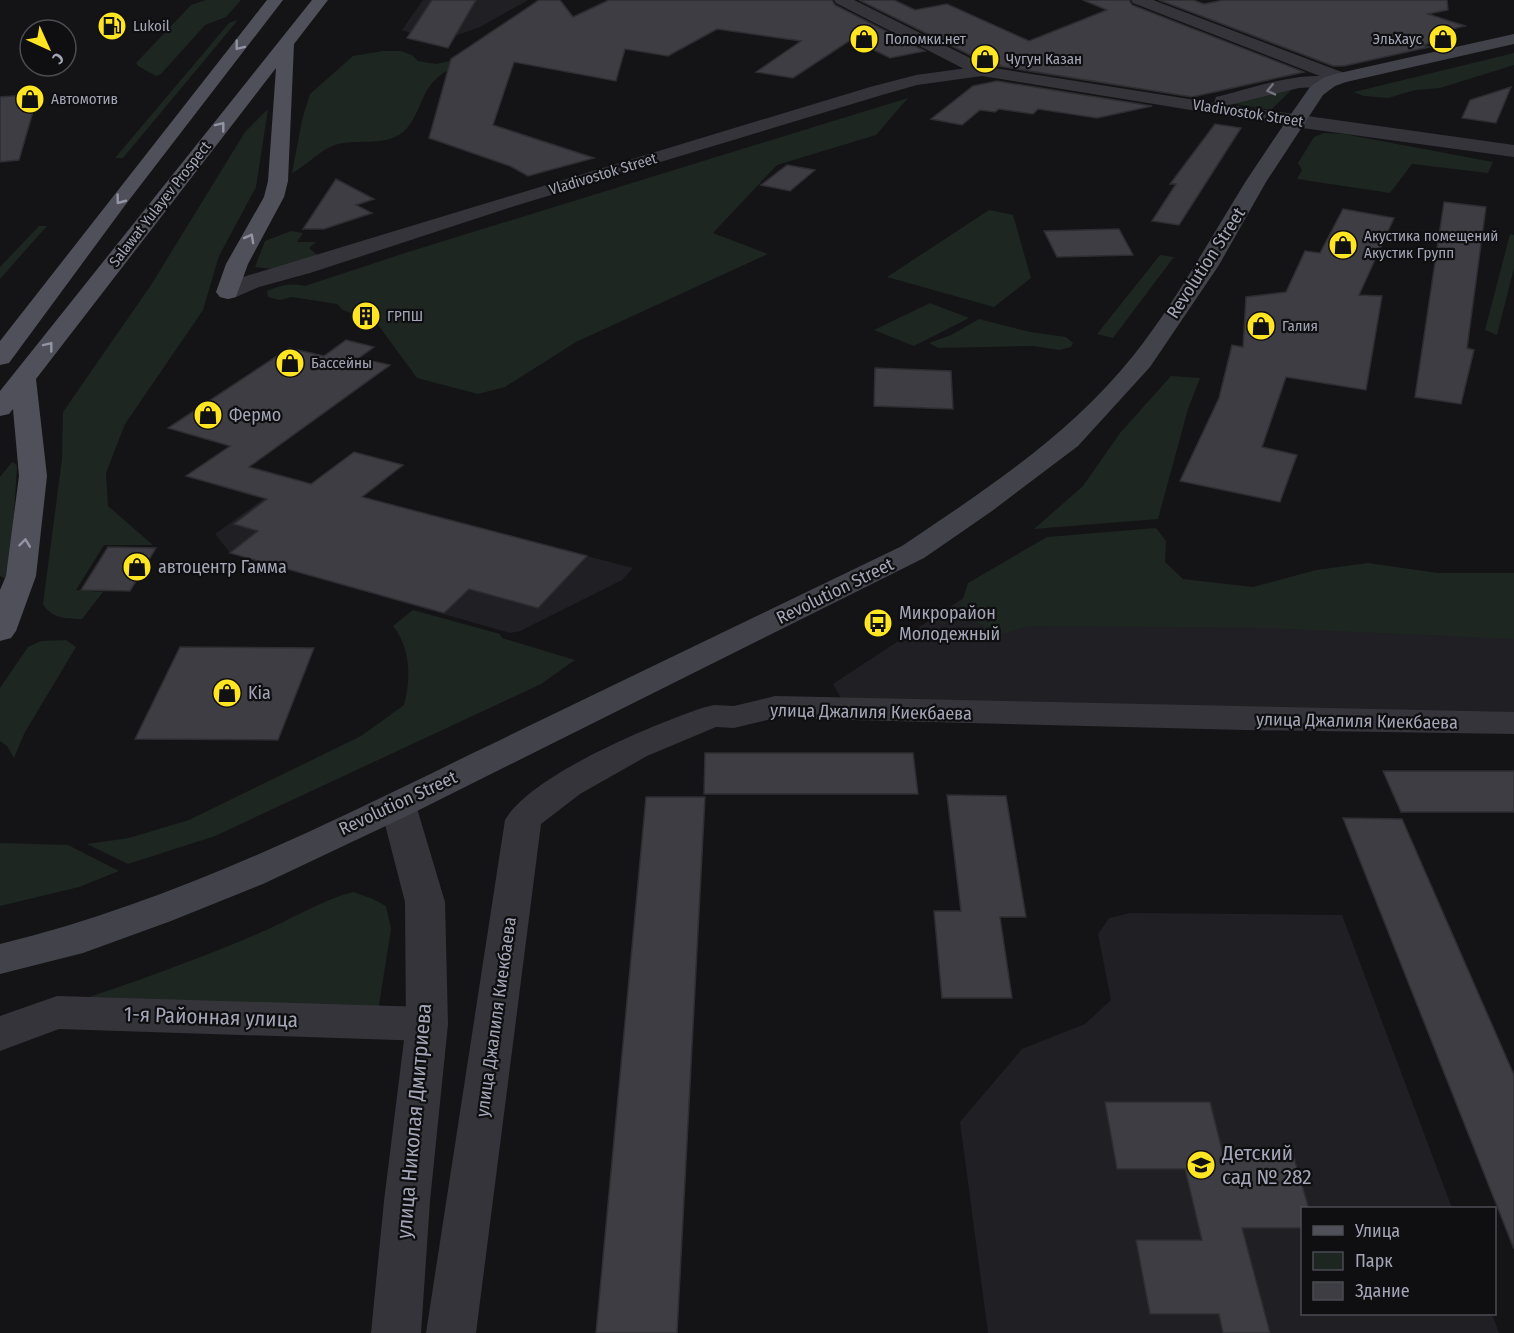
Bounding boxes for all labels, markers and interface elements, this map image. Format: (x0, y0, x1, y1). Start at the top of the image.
fuel station icon: Lukoil (96, 10, 128, 42)
place label: Lukoil (133, 17, 170, 35)
north arrow (18, 18, 78, 78)
shop icon: Поломки.нет (848, 23, 880, 55)
shop icon: ЭльХаус (1427, 23, 1459, 55)
place label: Поломки.нет (885, 30, 967, 48)
place label: ЭльХаус (1373, 30, 1423, 48)
one-way arrow (235, 39, 246, 50)
shop icon: Чугун Казан (969, 43, 1001, 75)
text: С (48, 49, 68, 68)
place label: Чугун Казан (1006, 50, 1082, 68)
shop icon: Автомотив (14, 83, 46, 115)
one-way arrow (1266, 83, 1276, 96)
place label: Автомотив (51, 90, 118, 108)
street label: Vladivostok Street (1191, 95, 1305, 131)
one-way arrow (214, 122, 225, 133)
street label: Salawat Yulayev Prospect (105, 138, 215, 270)
street label: Vladivostok Street (547, 149, 659, 199)
one-way arrow (116, 193, 127, 204)
street label: Revolution Street (1162, 203, 1250, 323)
place label: Акустика помещений Акустик Групп (1364, 227, 1498, 262)
shop icon: Акустика помещений Акустик Групп (1327, 229, 1359, 261)
one-way arrow (243, 234, 255, 244)
building icon: ГРПШ (350, 300, 382, 332)
place label: ГРПШ (387, 307, 423, 325)
shop icon: Галия (1245, 310, 1277, 342)
place label: Галия (1282, 317, 1318, 335)
one-way arrow (41, 341, 52, 352)
shop icon: Бассейны (274, 347, 306, 379)
place label: Бассейны (311, 354, 372, 372)
shop icon: Фермо (192, 399, 224, 431)
place label: Фермо (229, 404, 281, 426)
one-way arrow (18, 539, 31, 548)
shop icon: автоцентр Гамма (121, 551, 153, 583)
street label: Revolution Street (773, 553, 897, 629)
place label: автоцентр Гамма (158, 556, 287, 578)
place label: Микрорайон Молодежный (899, 602, 1000, 645)
bus stop icon: Микрорайон Молодежный (862, 607, 894, 639)
shop icon: Kia (211, 677, 243, 709)
place label: Kia (248, 682, 271, 704)
street label: улица Джалиля Киекбаева (770, 699, 972, 725)
street label: улица Джалиля Киекбаева (1256, 708, 1458, 734)
street label: Revolution Street (335, 766, 461, 840)
street label: улица Джалиля Киекбаева (471, 915, 521, 1118)
street label: 1-я Районная улица (124, 1001, 298, 1033)
street label: улица Николая Дмитриева (391, 1002, 437, 1240)
place label: Детский сад № 282 (1221, 1140, 1312, 1190)
school or university icon: Детский сад № 282 (1185, 1149, 1217, 1181)
legend (1301, 1207, 1496, 1315)
text: Улица (1354, 1220, 1400, 1242)
text: Парк (1355, 1250, 1393, 1272)
text: Здание (1355, 1280, 1410, 1302)

